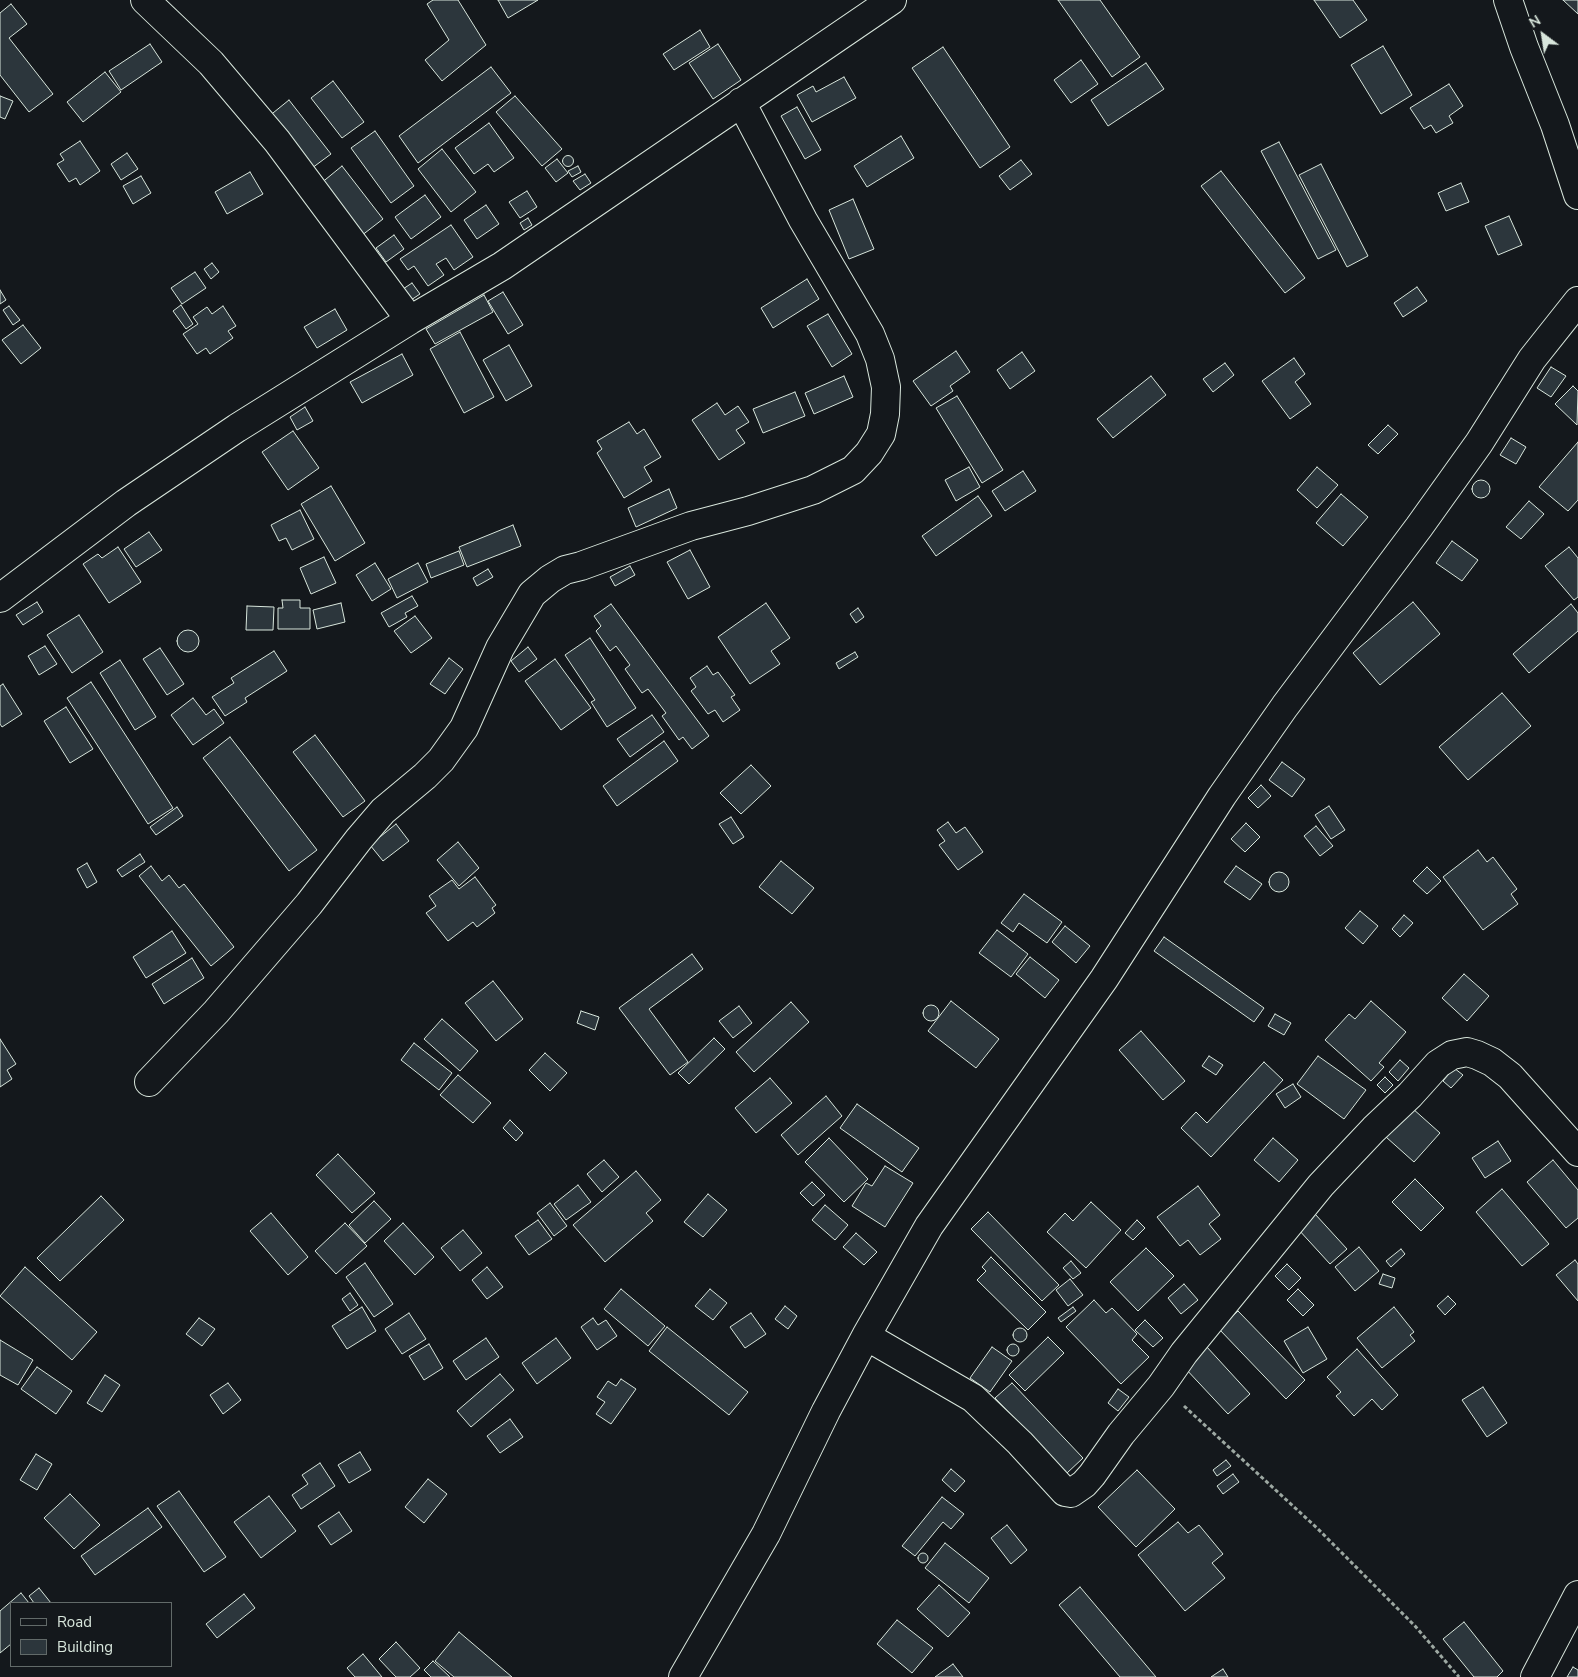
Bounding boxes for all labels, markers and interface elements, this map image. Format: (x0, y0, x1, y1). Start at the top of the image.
north arrow (1518, 10, 1568, 60)
text: N (1526, 11, 1544, 33)
legend (10, 1602, 172, 1667)
text: Road (57, 1612, 92, 1632)
text: Building (57, 1637, 113, 1657)

